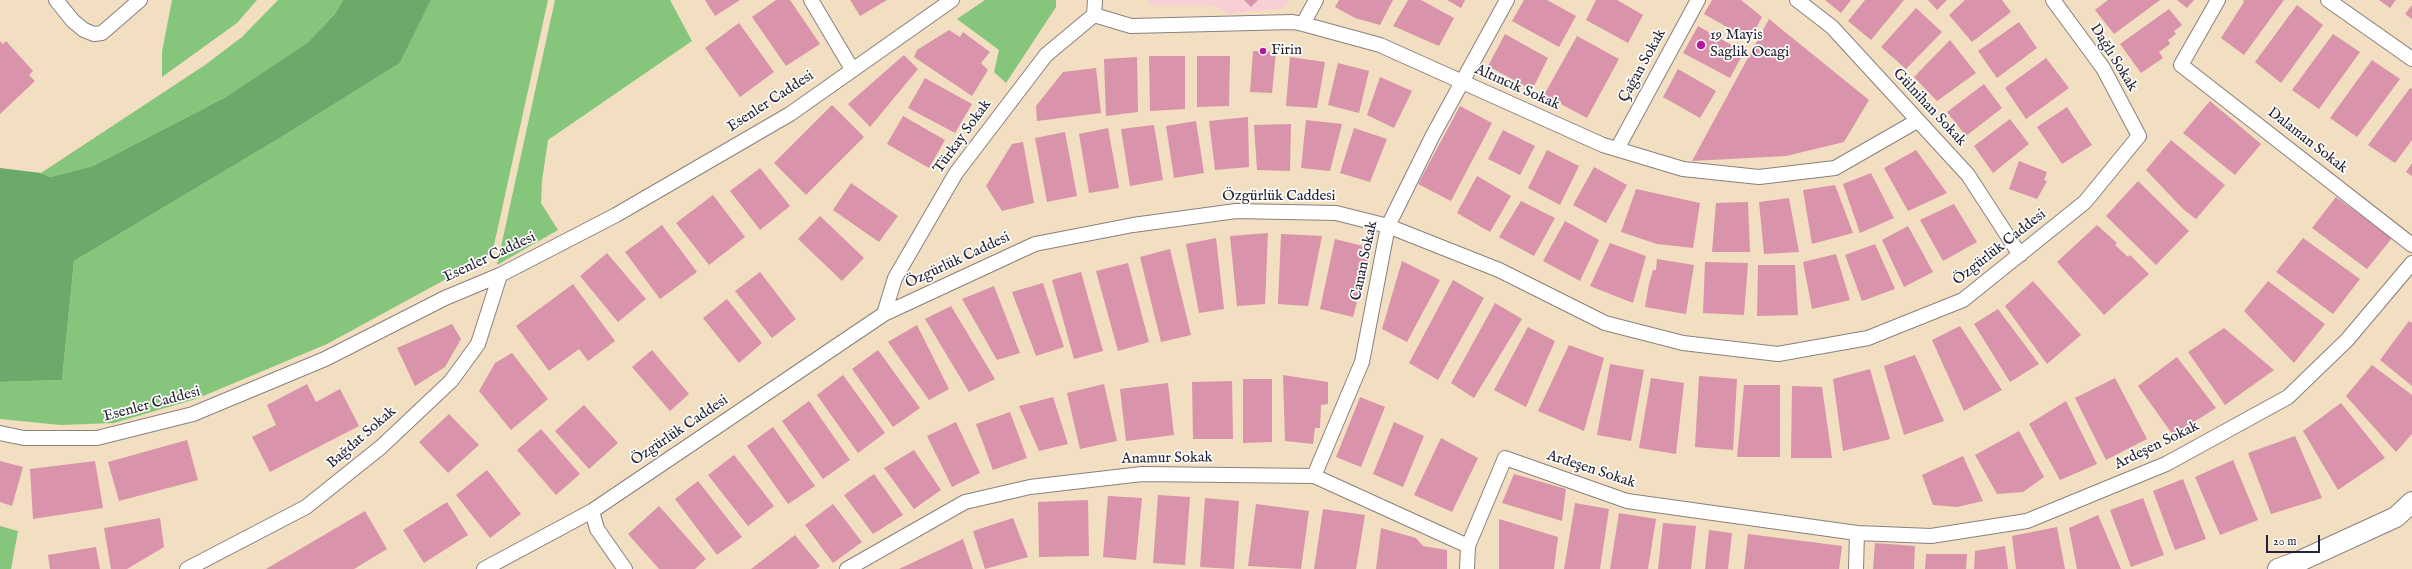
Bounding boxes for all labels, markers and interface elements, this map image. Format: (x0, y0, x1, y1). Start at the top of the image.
street label: Dağlı Sokak (2085, 21, 2141, 95)
street label: Çağan Sokak (1615, 26, 1671, 106)
place label: 19 Mayis Saglik Ocagi (1710, 27, 1789, 62)
marker: 19 Mayis Saglik Ocagi (1695, 39, 1707, 51)
place label: Firin (1271, 42, 1302, 60)
marker: Firin (1258, 46, 1268, 56)
street label: Altıncık Sokak (1472, 61, 1562, 115)
street label: Gülnihan Sokak (1888, 65, 1970, 151)
street label: Esenler Caddesi (724, 67, 818, 137)
street label: Türkay Sokak (930, 96, 996, 178)
street label: Dalaman Sokak (2263, 104, 2351, 178)
street label: Özgürlük Caddesi (1222, 188, 1336, 206)
street label: Özgürlük Caddesi (1950, 206, 2050, 290)
street label: Canan Sokak (1348, 219, 1382, 303)
street label: Esenler Caddesi (441, 229, 539, 287)
street label: Özgürlük Caddesi (903, 229, 1013, 293)
street label: Esenler Caddesi (102, 383, 202, 427)
street label: Özgürlük Caddesi (628, 392, 732, 470)
street label: Bağdat Sokak (324, 403, 400, 473)
street label: Ardeşen Sokak (2112, 418, 2202, 474)
street label: Ardeşen Sokak (1544, 447, 1638, 493)
street label: Anamur Sokak (1121, 449, 1213, 469)
scale bar (2268, 527, 2322, 553)
text: 20 m (2273, 534, 2296, 549)

